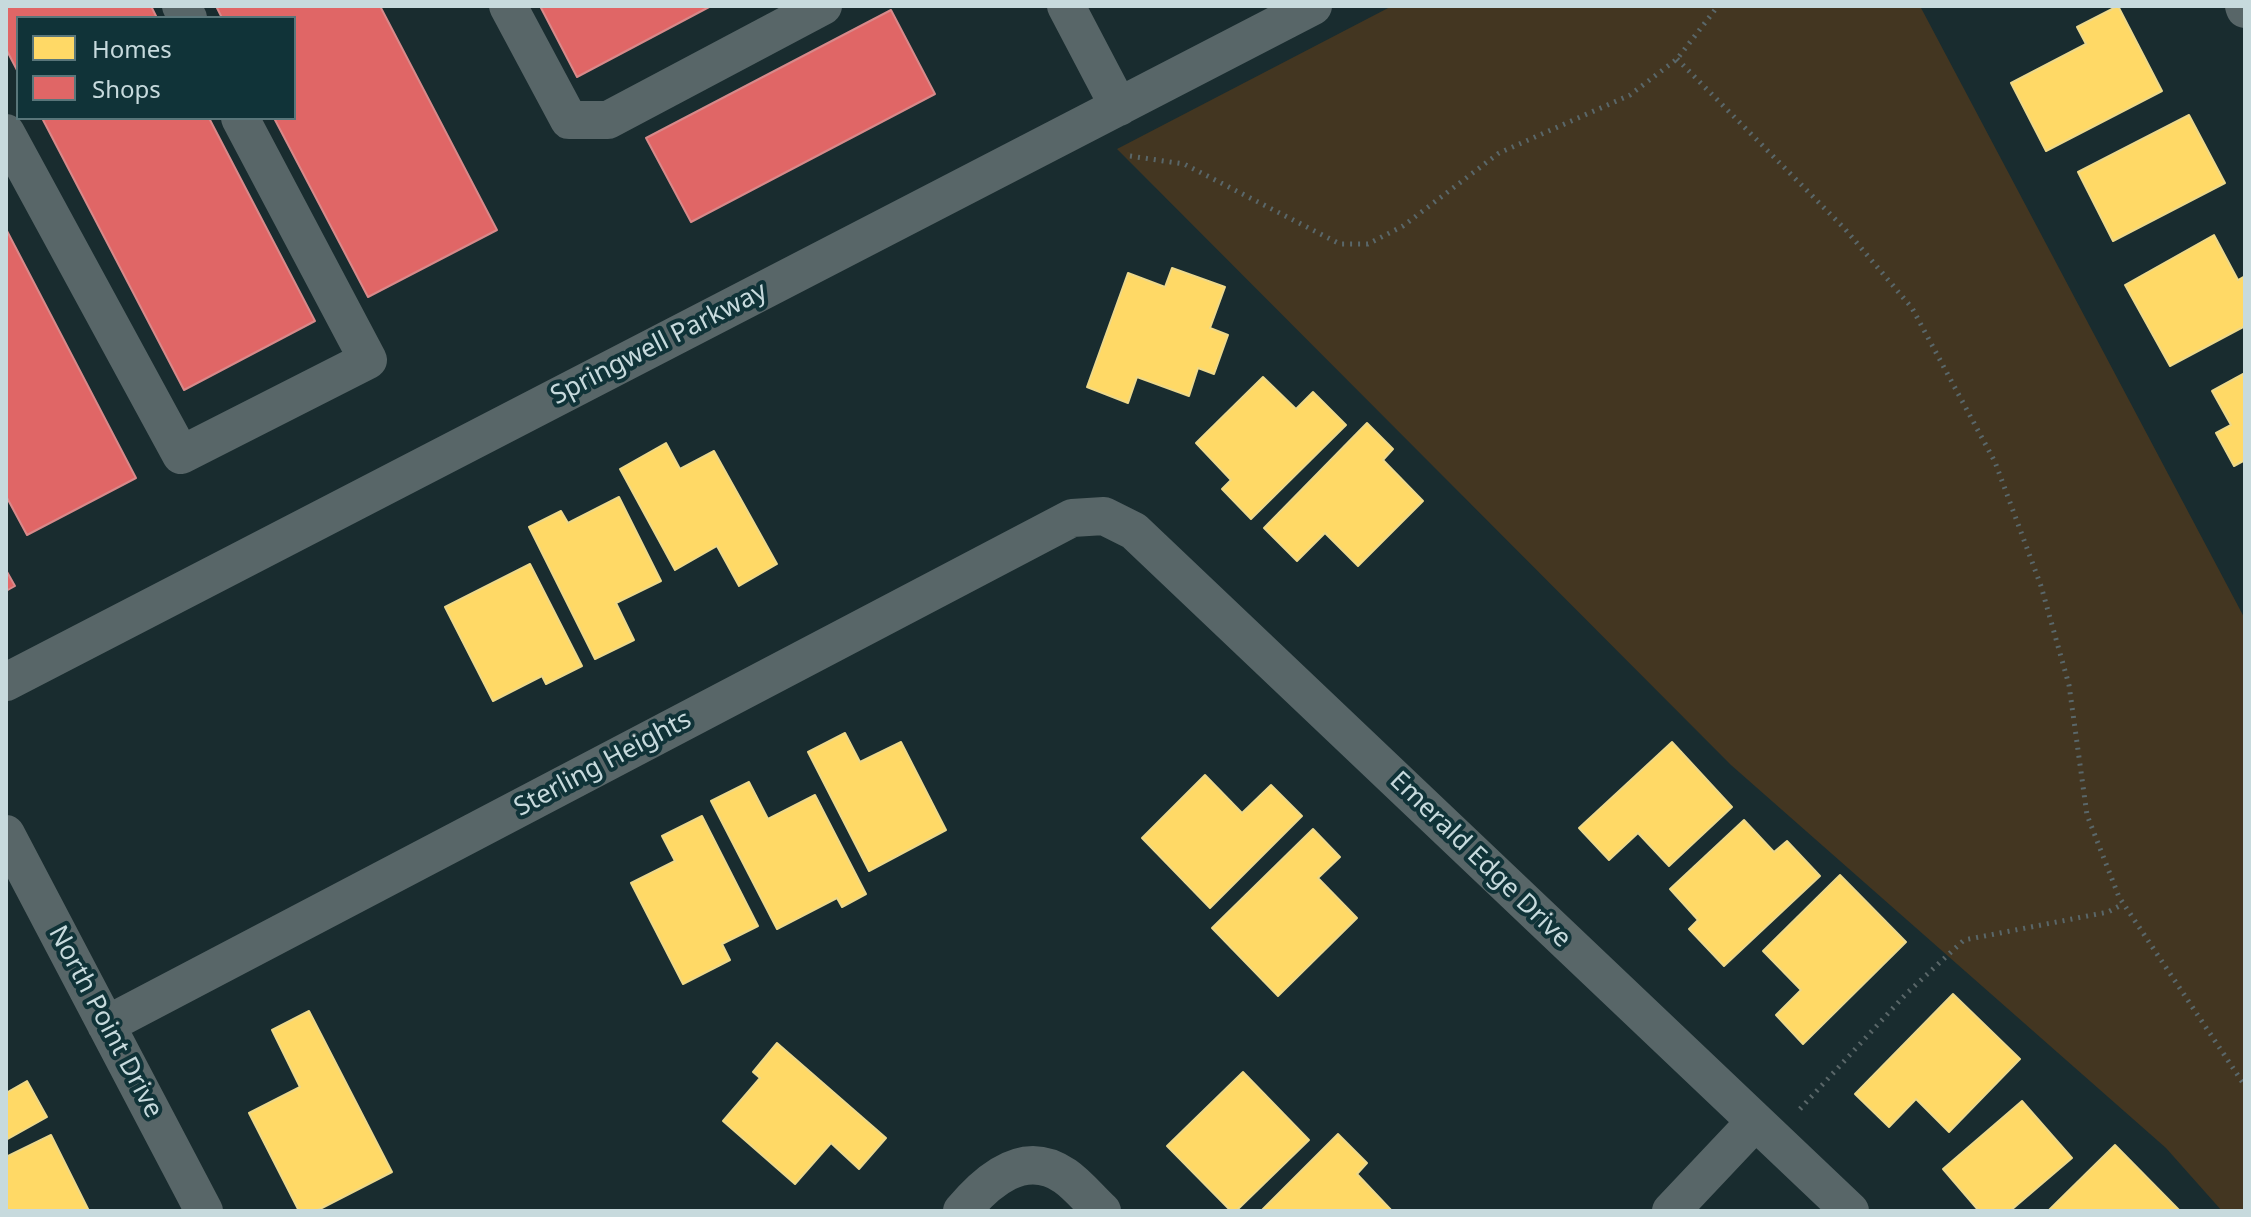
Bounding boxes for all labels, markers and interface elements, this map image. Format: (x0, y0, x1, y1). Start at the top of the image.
legend (16, 16, 296, 120)
text: Homes (92, 32, 172, 65)
text: Shops (92, 72, 161, 105)
street label: Springwell Parkway (546, 276, 772, 412)
street label: Sterling Heights (509, 704, 697, 824)
street label: Emerald Edge Drive (1383, 765, 1577, 955)
street label: North Point Drive (41, 921, 169, 1123)

